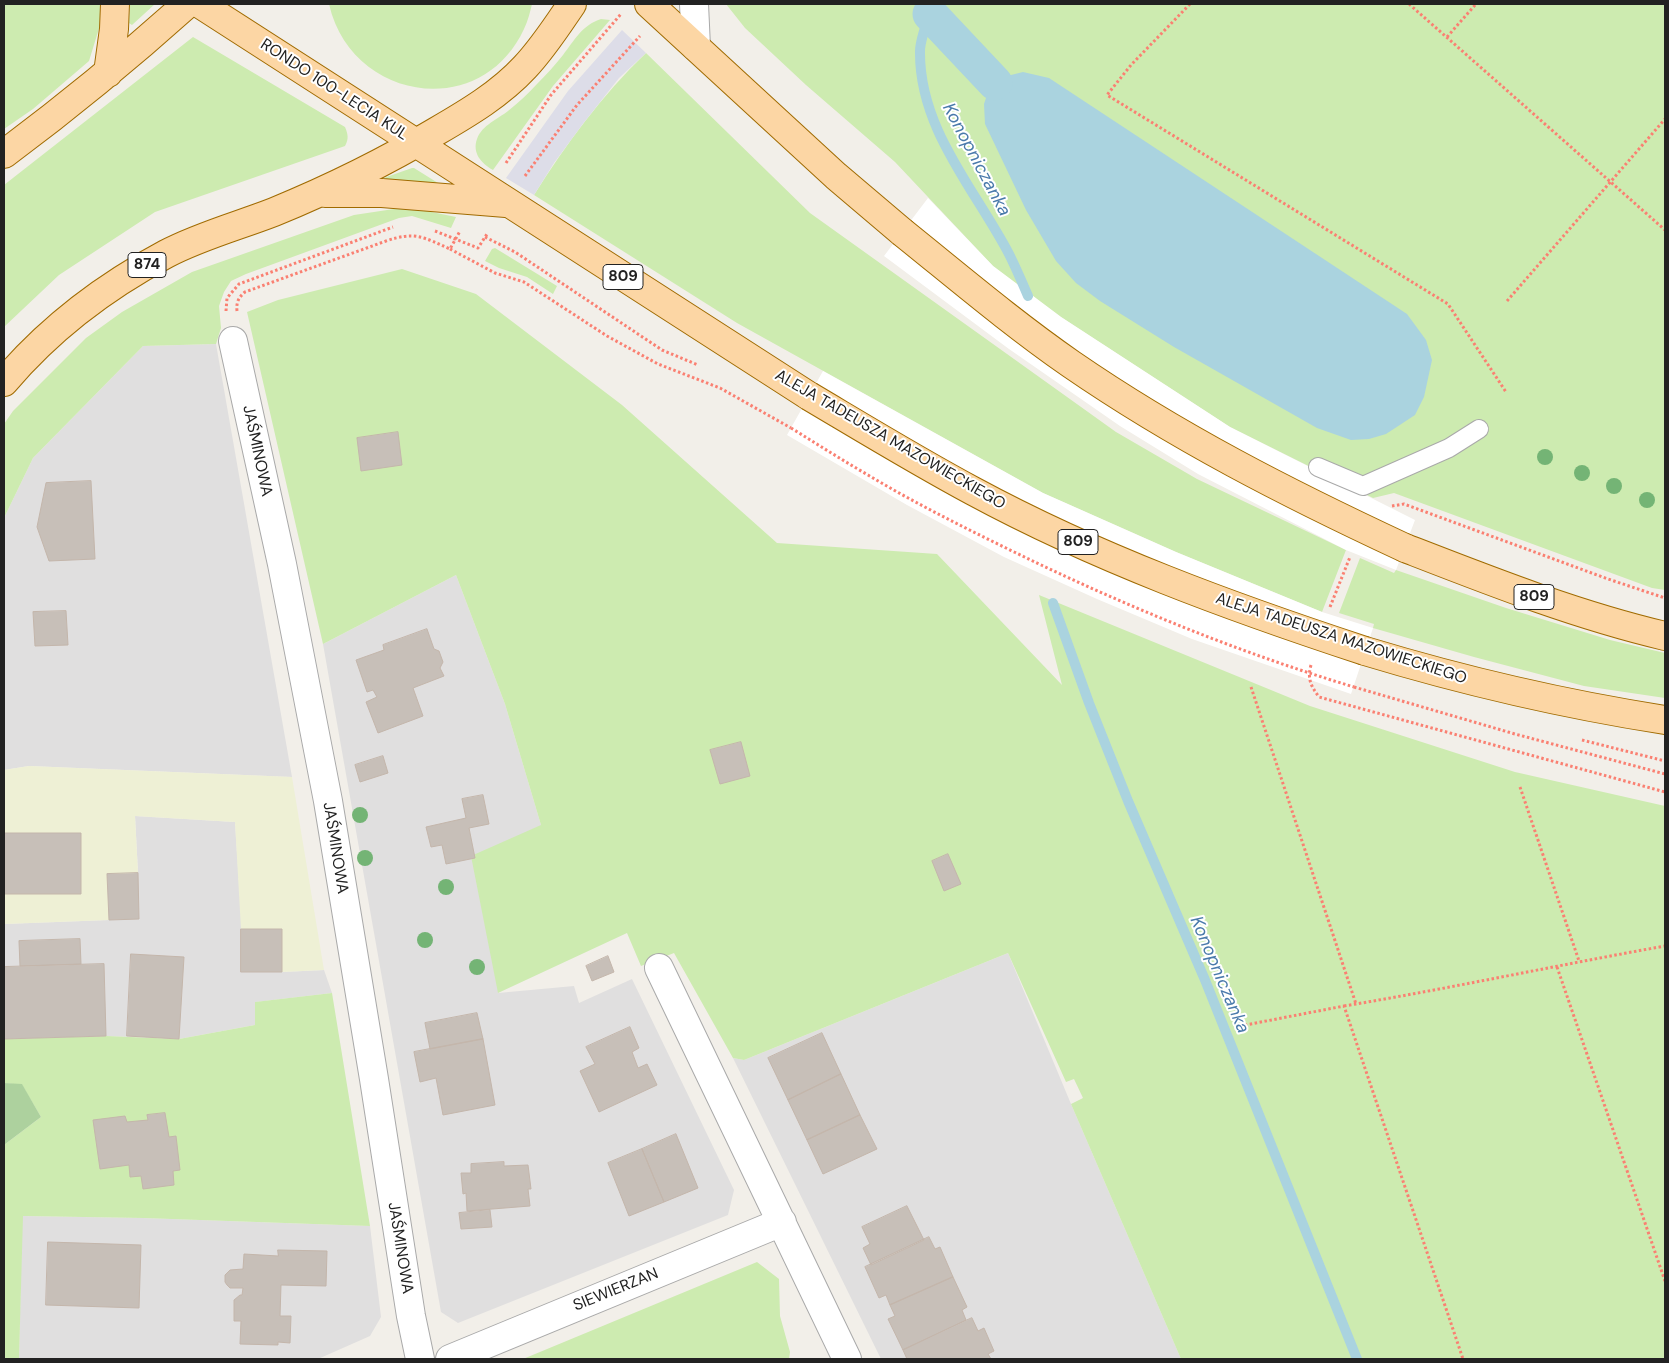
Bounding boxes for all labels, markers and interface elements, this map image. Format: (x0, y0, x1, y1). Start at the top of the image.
street label: RONDO 100-LECIA KUL (257, 35, 411, 145)
water label: Konopniczanka (937, 100, 1015, 220)
road number: 874 (128, 252, 166, 278)
road number: 809 (603, 264, 643, 290)
street label: ALEJA TADEUSZA MAZOWIECKIEGO (771, 366, 1009, 514)
street label: JAŚMINOWA (238, 404, 276, 498)
road number: 809 (1058, 530, 1098, 554)
road number: 809 (1514, 584, 1554, 610)
street label: ALEJA TADEUSZA MAZOWIECKIEGO (1213, 589, 1469, 689)
street label: JAŚMINOWA (318, 801, 352, 895)
water label: Konopniczanka (1185, 913, 1253, 1037)
street label: JAŚMINOWA (383, 1201, 417, 1295)
street label: SIEWIERZAN (571, 1264, 661, 1316)

